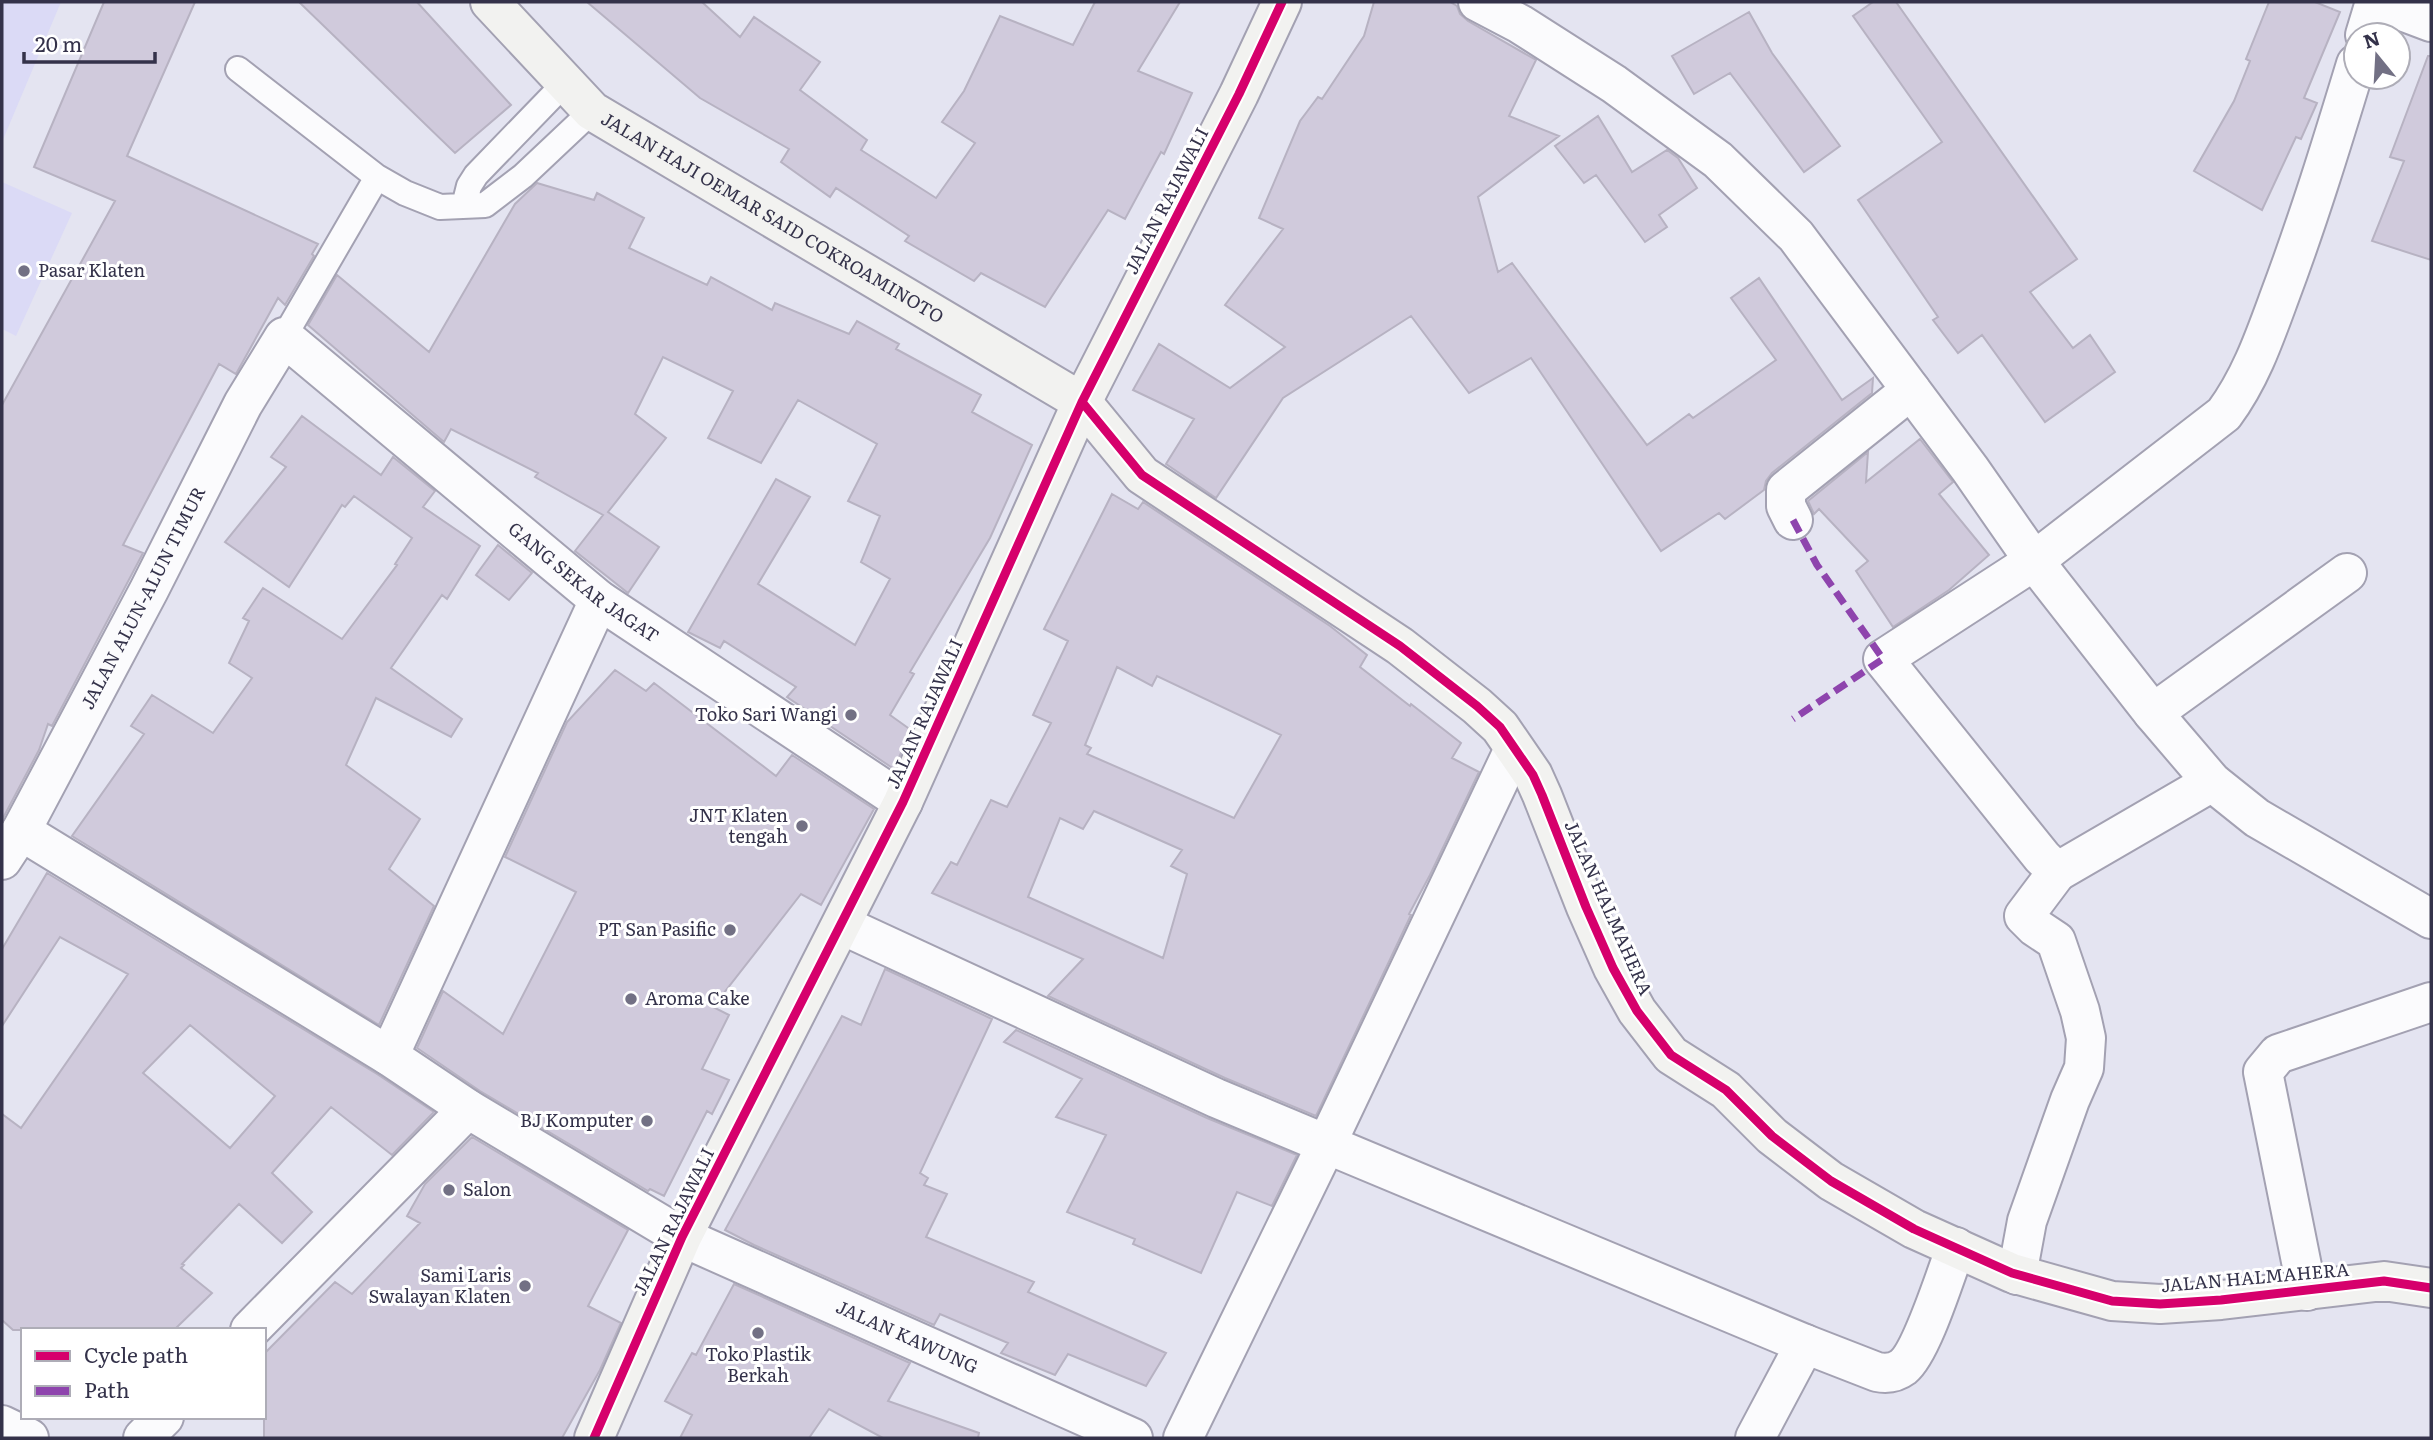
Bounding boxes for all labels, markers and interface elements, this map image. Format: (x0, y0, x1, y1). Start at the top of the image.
scale bar (24, 21, 156, 65)
north arrow (2342, 21, 2412, 91)
text: N (2360, 23, 2383, 55)
text: 20 m (35, 27, 82, 58)
street label: JALAN HAJI OEMAR SAID COKROAMINOTO (597, 104, 950, 329)
street label: JALAN RAJAWALI (1117, 122, 1214, 278)
place label: Pasar Klaten (38, 256, 145, 283)
marker: Pasar Klaten (16, 263, 32, 279)
street label: JALAN ALUN-ALUN TIMUR (73, 481, 211, 714)
street label: GANG SEKAR JAGAT (503, 515, 665, 648)
street label: JALAN RAJAWALI (878, 634, 969, 793)
place label: Toko Sari Wangi (695, 700, 837, 727)
marker: Toko Sari Wangi (843, 707, 859, 723)
place label: JNT Klaten tengah (689, 801, 788, 849)
street label: JALAN HALMAHERA (1559, 816, 1660, 999)
marker: JNT Klaten tengah (794, 818, 810, 834)
place label: PT San Pasific (598, 915, 716, 942)
marker: PT San Pasific (722, 922, 738, 938)
place label: Aroma Cake (645, 984, 750, 1011)
marker: Aroma Cake (623, 991, 639, 1007)
place label: BJ Komputer (520, 1106, 633, 1133)
marker: BJ Komputer (639, 1113, 655, 1129)
street label: JALAN RAJAWALI (625, 1143, 720, 1300)
place label: Salon (463, 1175, 512, 1202)
marker: Salon (441, 1182, 457, 1198)
street label: JALAN HALMAHERA (2160, 1255, 2350, 1298)
place label: Sami Laris Swalayan Klaten (369, 1261, 511, 1309)
marker: Sami Laris Swalayan Klaten (517, 1278, 533, 1294)
street label: JALAN KAWUNG (832, 1292, 983, 1379)
marker: Toko Plastik Berkah (750, 1325, 766, 1341)
legend (21, 1328, 266, 1419)
text: Cycle path (84, 1338, 188, 1369)
place label: Toko Plastik Berkah (705, 1340, 812, 1388)
text: Path (84, 1373, 130, 1404)

